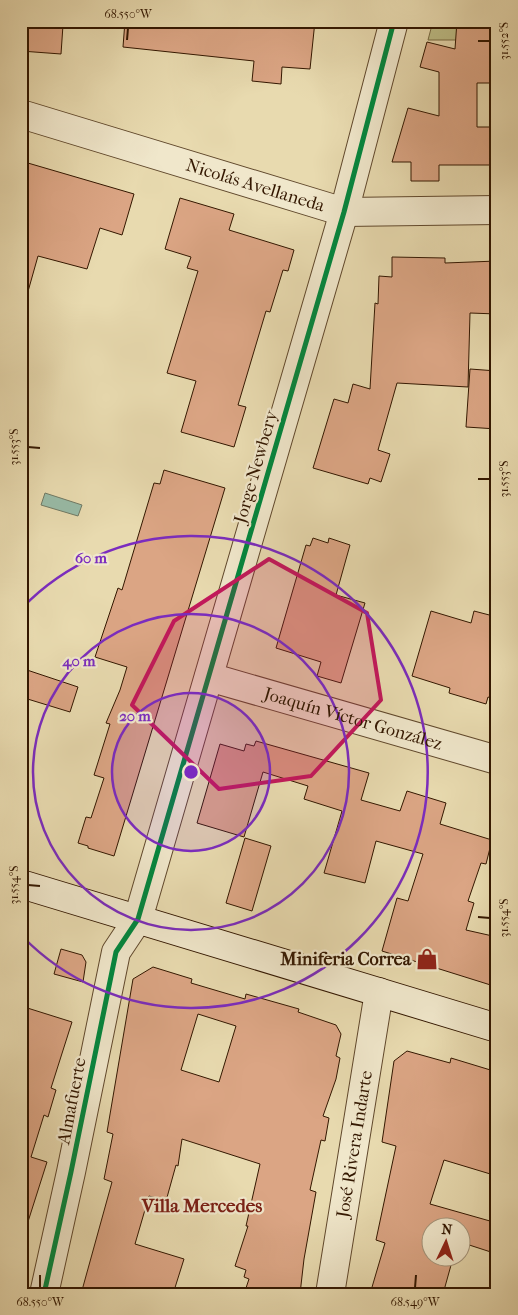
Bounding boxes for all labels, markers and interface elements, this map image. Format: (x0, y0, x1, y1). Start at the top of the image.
text: 68.550°W (104, 7, 153, 21)
text: 31.552°S (497, 22, 511, 60)
street label: Nicolás Avellaneda (184, 154, 328, 216)
street label: Jorge Newbery (229, 407, 283, 528)
text: 31.553°S (7, 429, 21, 465)
text: 31.553°S (497, 461, 511, 497)
text: 60 m (75, 549, 108, 567)
text: 40 m (62, 652, 96, 670)
street label: Joaquín Víctor González (260, 682, 445, 754)
text: 20 m (119, 707, 151, 725)
centre of rings (182, 763, 200, 781)
text: 31.554°S (7, 865, 21, 905)
text: 31.554°S (497, 898, 511, 938)
shop icon: Miniferia Correa (414, 946, 440, 972)
place label: Miniferia Correa (279, 949, 412, 970)
street label: Almafuerte (53, 1056, 91, 1147)
street label: José Rivera Indarte (332, 1069, 377, 1221)
district label: Villa Mercedes (141, 1195, 262, 1217)
north arrow (420, 1218, 470, 1268)
text: N (441, 1221, 453, 1238)
text: 68.550°W (16, 1295, 65, 1309)
text: 68.549°W (390, 1295, 441, 1309)

